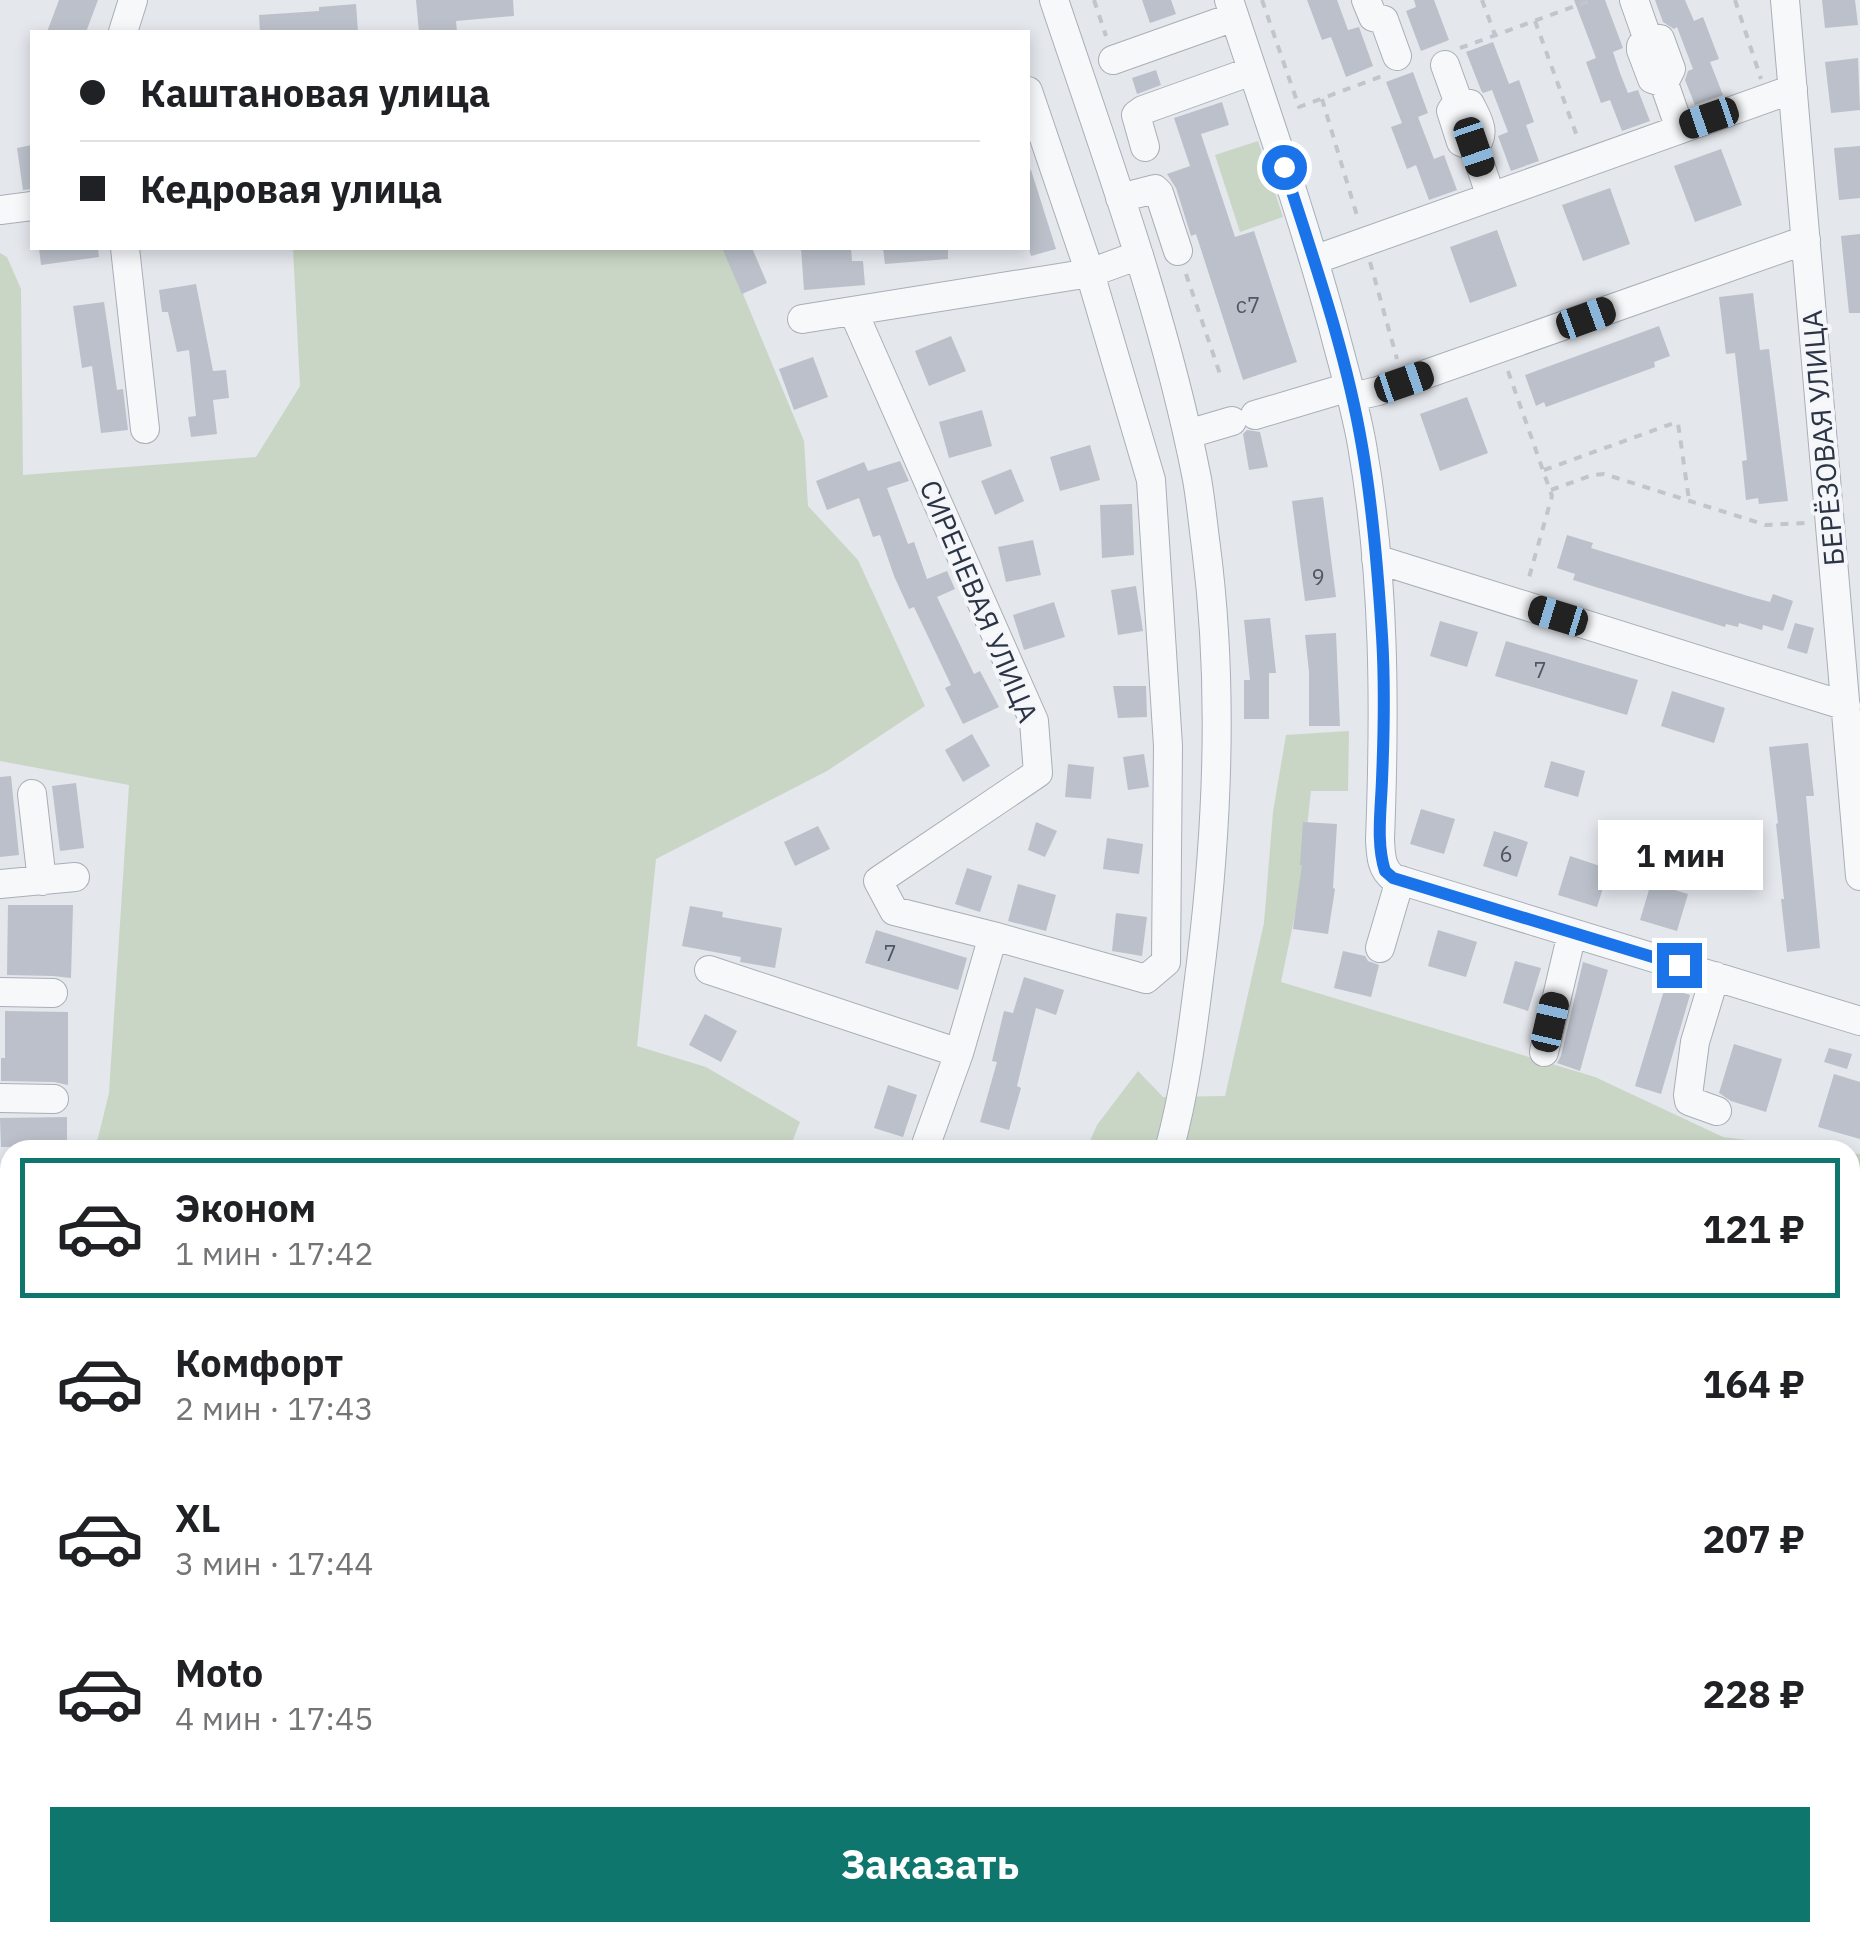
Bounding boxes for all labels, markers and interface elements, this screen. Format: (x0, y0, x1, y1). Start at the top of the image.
text: Каштановая улица (140, 68, 490, 117)
car (1676, 94, 1742, 142)
car (1450, 114, 1498, 180)
route start (1262, 145, 1307, 190)
text: Кедровая улица (140, 164, 442, 213)
house number: с7 (1236, 290, 1260, 319)
car (1553, 294, 1619, 342)
street label: БЕРЁЗОВАЯ УЛИЦА (1793, 309, 1852, 567)
car (1371, 358, 1437, 406)
street label: СИРЕНЕВАЯ УЛИЦА (912, 474, 1047, 728)
house number: 9 (1311, 562, 1325, 591)
car (1525, 593, 1591, 639)
house number: 7 (1533, 655, 1547, 684)
callout: 1 мин (1596, 820, 1762, 890)
text: 1 мин (1636, 834, 1725, 876)
house number: 6 (1499, 839, 1513, 868)
house number: 7 (883, 938, 897, 967)
route end (1657, 943, 1702, 988)
car (1529, 989, 1571, 1055)
icon: car (55, 1183, 145, 1273)
text: Эконом (175, 1183, 316, 1232)
text: 121 ₽ (1703, 1204, 1805, 1253)
text: 1 мин · 17:42 (175, 1232, 373, 1274)
icon: car (55, 1338, 145, 1428)
text: Комфорт (175, 1338, 343, 1387)
text: 164 ₽ (1703, 1359, 1805, 1408)
text: 2 мин · 17:43 (175, 1387, 373, 1429)
icon: car (55, 1493, 145, 1583)
text: XL (175, 1493, 221, 1542)
text: 207 ₽ (1703, 1514, 1805, 1563)
text: 3 мин · 17:44 (175, 1542, 373, 1584)
icon: car (55, 1648, 145, 1738)
text: Moto (175, 1648, 263, 1697)
text: 228 ₽ (1703, 1669, 1805, 1718)
text: 4 мин · 17:45 (175, 1697, 373, 1739)
button: Заказать (50, 1807, 1810, 1922)

